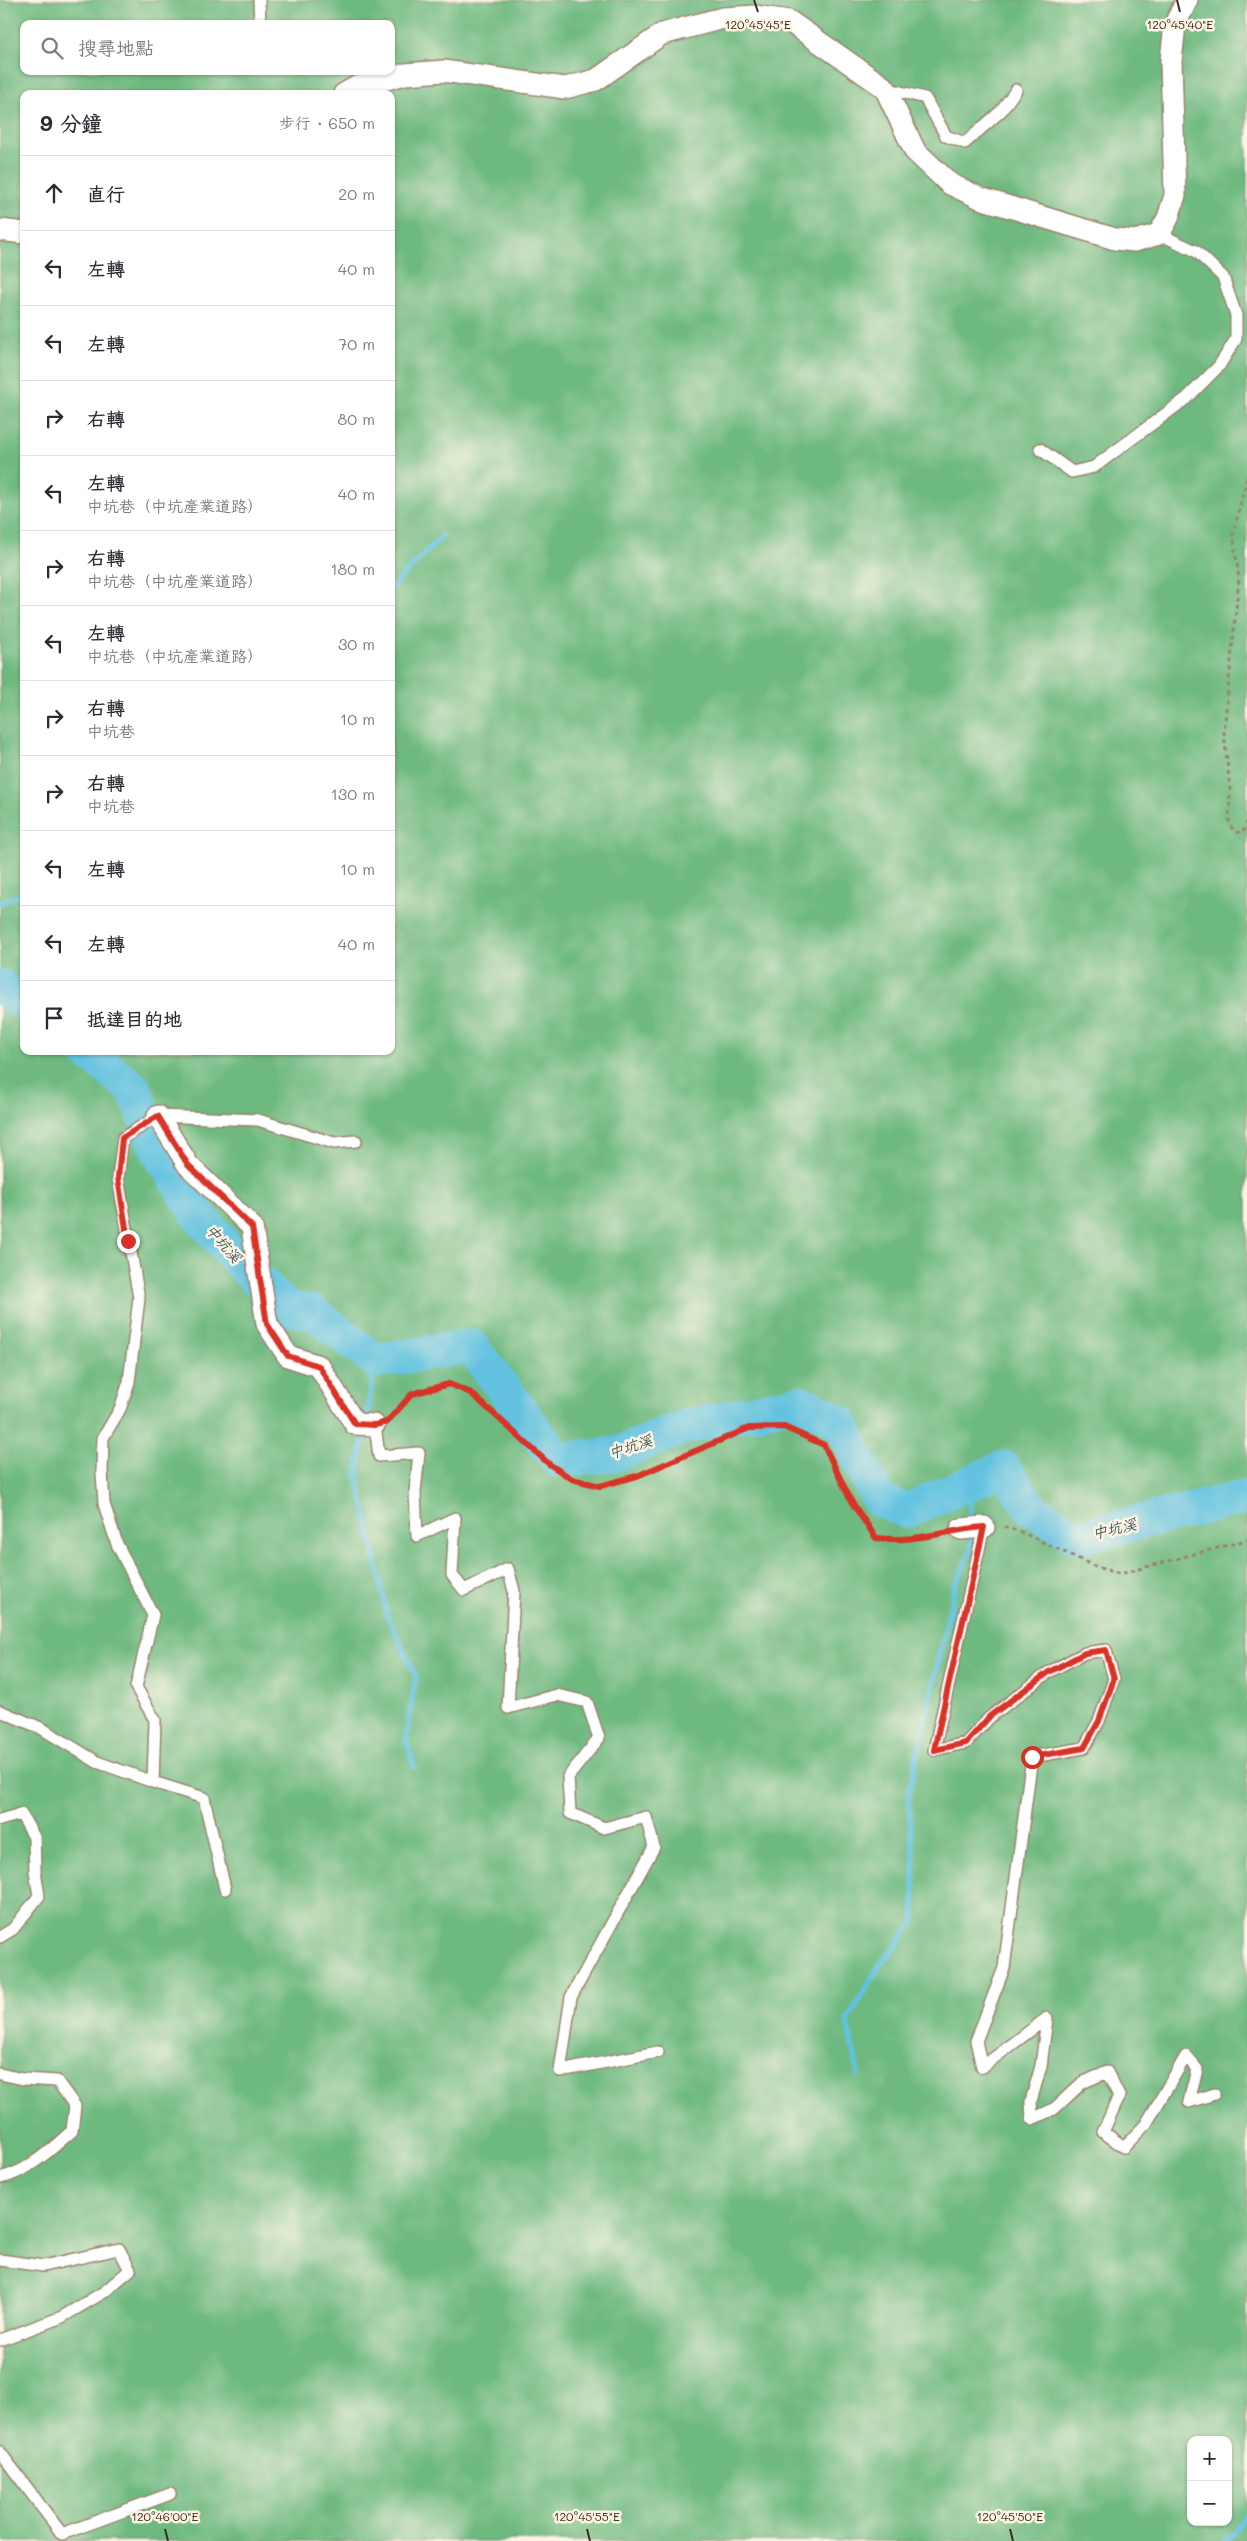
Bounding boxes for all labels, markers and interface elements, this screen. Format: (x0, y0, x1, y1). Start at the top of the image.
text: 120°45'45"E (725, 16, 791, 32)
text: 120°45'40"E (1147, 16, 1213, 32)
search box (20, 20, 395, 75)
icon: search (38, 34, 66, 62)
text: 搜尋地點 (78, 35, 154, 60)
text: 9 分鐘 (40, 109, 102, 136)
text: 步行 · 650 m (279, 112, 375, 133)
icon: ahead (40, 179, 68, 207)
text: 直行 (87, 181, 125, 206)
text: 20 m (338, 183, 375, 204)
icon: left (40, 254, 68, 282)
text: 左轉 (87, 256, 125, 281)
text: 40 m (338, 258, 375, 279)
icon: left (40, 329, 68, 357)
text: 左轉 (87, 331, 125, 356)
text: 70 m (338, 333, 375, 354)
icon: right (40, 404, 68, 432)
text: 右轉 (87, 406, 125, 431)
text: 80 m (338, 408, 375, 429)
text: 左轉 (87, 470, 125, 495)
icon: left (40, 479, 68, 507)
text: 40 m (338, 483, 375, 504)
text: 中坑巷（中坑產業道路） (87, 495, 263, 516)
text: 右轉 (87, 545, 125, 570)
icon: right (40, 554, 68, 582)
text: 180 m (330, 558, 375, 579)
text: 中坑巷（中坑產業道路） (87, 570, 263, 591)
text: 左轉 (87, 620, 125, 645)
icon: left (40, 629, 68, 657)
text: 30 m (338, 633, 375, 654)
text: 中坑巷（中坑產業道路） (87, 645, 263, 666)
text: 右轉 (87, 695, 125, 720)
icon: right (40, 704, 68, 732)
text: 10 m (340, 708, 375, 729)
text: 中坑巷 (87, 720, 135, 741)
text: 右轉 (87, 770, 125, 795)
icon: right (40, 779, 68, 807)
text: 130 m (331, 783, 375, 804)
text: 中坑巷 (87, 795, 135, 816)
icon: left (40, 854, 68, 882)
text: 左轉 (87, 856, 125, 881)
text: 10 m (340, 858, 375, 879)
icon: left (40, 929, 68, 957)
text: 左轉 (87, 931, 125, 956)
text: 40 m (338, 933, 375, 954)
icon: arrive (40, 1004, 68, 1032)
text: 抵達目的地 (87, 1006, 182, 1031)
water label: 中坑溪 (202, 1219, 247, 1267)
route end (117, 1230, 140, 1253)
water label: 中坑溪 (606, 1429, 655, 1462)
water label: 中坑溪 (1090, 1513, 1139, 1543)
route start (1021, 1746, 1044, 1769)
map controls (1187, 2436, 1232, 2526)
button: + (1187, 2436, 1232, 2481)
button: − (1187, 2481, 1232, 2526)
text: 120°46'00"E (132, 2508, 199, 2524)
text: 120°45'55"E (554, 2508, 620, 2524)
text: 120°45'50"E (977, 2508, 1043, 2524)

